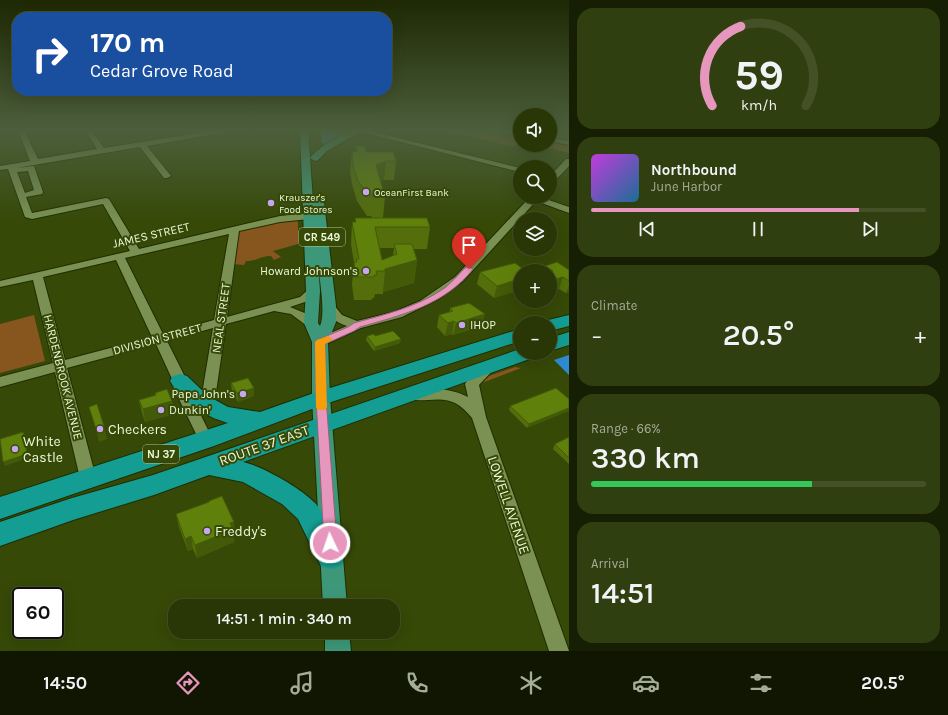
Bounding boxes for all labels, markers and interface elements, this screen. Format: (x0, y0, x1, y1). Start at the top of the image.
text: 170 m (90, 26, 165, 59)
icon: right (24, 28, 76, 80)
text: 59 (734, 51, 783, 99)
text: Cedar Grove Road (90, 60, 234, 82)
text: km/h (740, 97, 777, 114)
map controls (513, 108, 557, 360)
button: sound (513, 108, 557, 152)
button: search (513, 160, 557, 204)
text: Northbound (651, 161, 737, 179)
text: June Harbor (651, 179, 722, 194)
marker: OceanFirst Bank (361, 187, 371, 197)
place label: OceanFirst Bank (374, 187, 449, 199)
place label: Krauszer's Food Stores (279, 192, 332, 216)
marker: Krauszer's Food Stores (266, 198, 276, 208)
button: layers (513, 212, 557, 256)
icon: previous (636, 218, 658, 240)
icon: pause (747, 218, 769, 240)
icon: next (859, 218, 881, 240)
street label: JAMES STREET (111, 219, 191, 251)
road number: CR 549 (299, 228, 345, 246)
pin (452, 228, 486, 269)
icon: arrive (458, 234, 480, 256)
place label: Howard Johnson's (260, 264, 358, 278)
button: + (513, 264, 557, 308)
marker: Howard Johnson's (361, 266, 371, 276)
street label: NEAL STREET (209, 282, 233, 354)
text: Climate (591, 298, 637, 313)
street label: HARDENBROOK AVENUE (41, 313, 85, 441)
button: − (513, 316, 557, 360)
text: 20.5° (723, 317, 794, 353)
place label: IHOP (470, 318, 496, 332)
street label: DIVISION STREET (111, 320, 203, 358)
marker: IHOP (457, 320, 467, 330)
text: − (591, 323, 603, 349)
text: + (914, 323, 926, 349)
place label: Papa John's (171, 387, 235, 401)
marker: Papa John's (238, 389, 248, 399)
place label: Dunkin' (169, 403, 211, 417)
marker: Dunkin' (156, 405, 166, 415)
place label: Checkers (108, 421, 167, 438)
street label: ROUTE 37 EAST (217, 421, 311, 470)
text: Range · 66% (591, 421, 661, 436)
marker: Checkers (95, 424, 105, 434)
place label: White Castle (23, 433, 63, 466)
text: 330 km (591, 440, 700, 476)
marker: White Castle (10, 444, 20, 454)
road number: NJ 37 (143, 445, 179, 463)
street label: LOWELL AVENUE (484, 454, 533, 556)
position arrow (309, 522, 351, 564)
place label: Freddy's (215, 523, 267, 540)
marker: Freddy's (202, 526, 212, 536)
text: Arrival (591, 556, 629, 571)
text: 14:51 (591, 575, 655, 611)
speed limit sign: 60 (12, 587, 64, 639)
text: 14:51 · 1 min · 340 m (216, 610, 352, 628)
icon: directions (174, 669, 202, 697)
icon: music (288, 669, 316, 697)
icon: phone (403, 669, 431, 697)
icon: climate (517, 669, 545, 697)
icon: car (632, 669, 660, 697)
icon: filters (747, 669, 775, 697)
text: 14:50 (43, 672, 87, 694)
text: 20.5° (861, 672, 905, 694)

